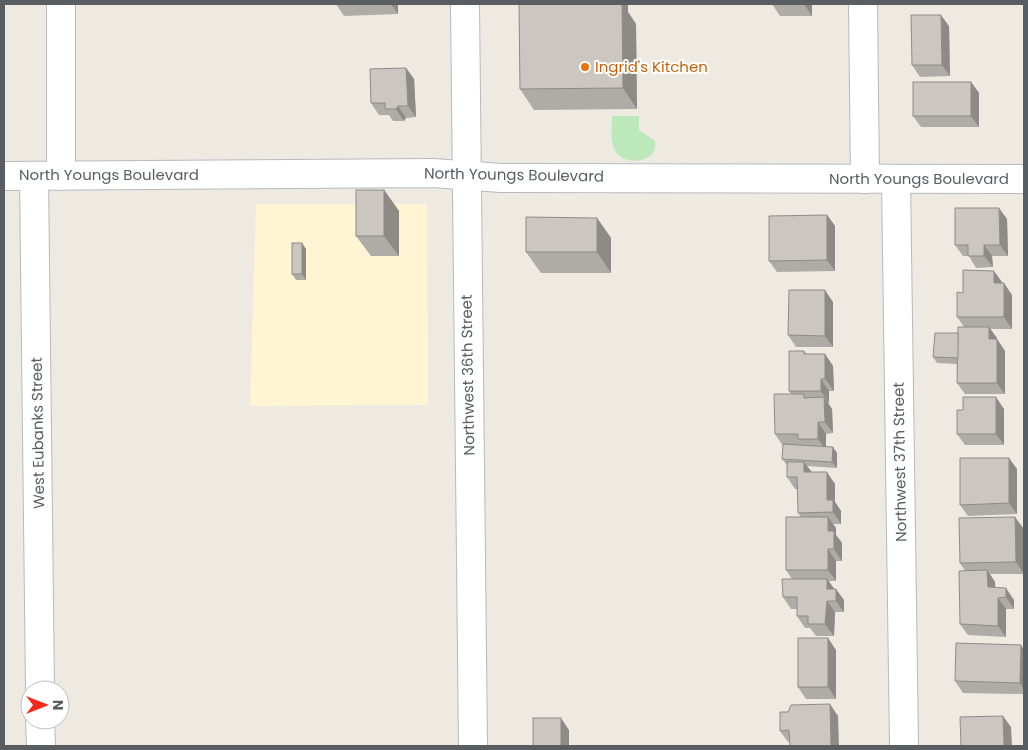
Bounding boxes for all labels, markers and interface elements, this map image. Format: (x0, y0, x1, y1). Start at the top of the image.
place label: Ingrid's Kitchen (595, 56, 708, 77)
marker: Ingrid's Kitchen (579, 61, 591, 73)
street label: North Youngs Boulevard (424, 162, 604, 187)
street label: North Youngs Boulevard (19, 164, 199, 185)
street label: North Youngs Boulevard (829, 168, 1009, 189)
street label: Northwest 36th Street (456, 294, 479, 456)
street label: West Eubanks Street (26, 357, 49, 509)
street label: Northwest 37th Street (888, 382, 911, 542)
north arrow (20, 680, 70, 730)
text: N (48, 700, 68, 710)

